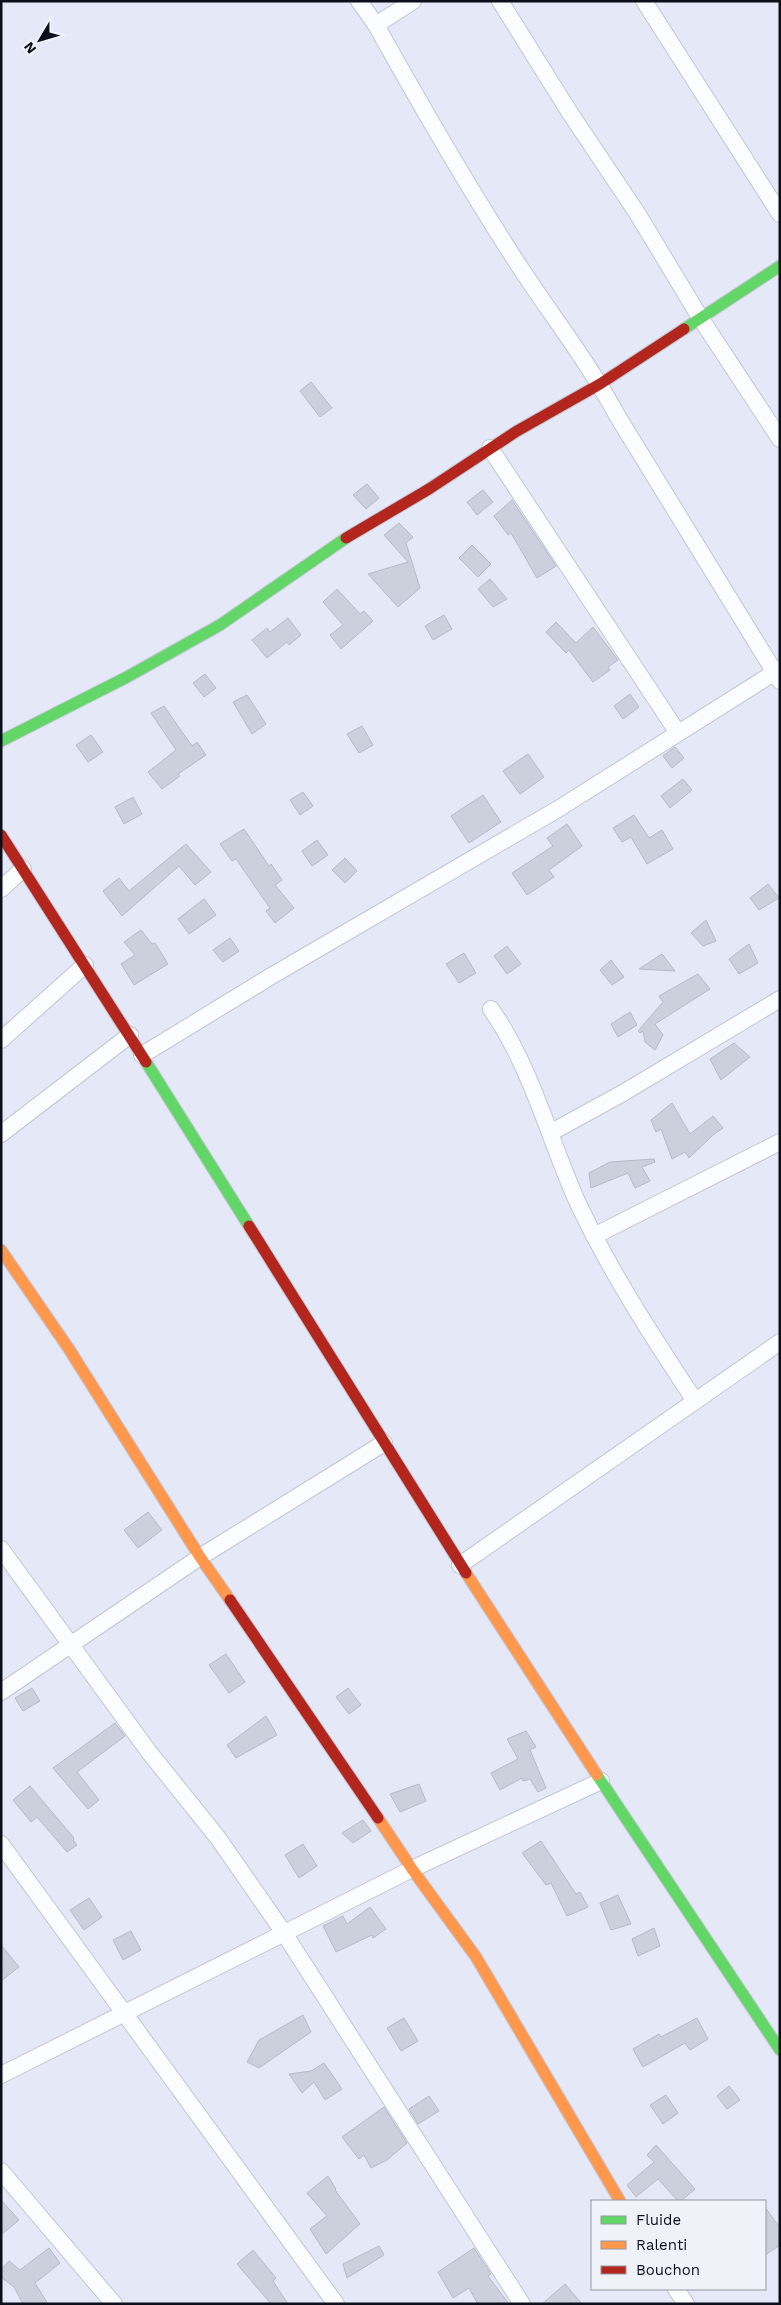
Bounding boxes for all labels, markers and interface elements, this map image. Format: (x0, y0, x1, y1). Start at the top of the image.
north arrow (15, 15, 65, 65)
text: N (20, 39, 39, 57)
legend (591, 2200, 766, 2290)
text: Fluide (636, 2211, 681, 2229)
text: Ralenti (636, 2236, 687, 2254)
text: Bouchon (636, 2261, 700, 2279)

